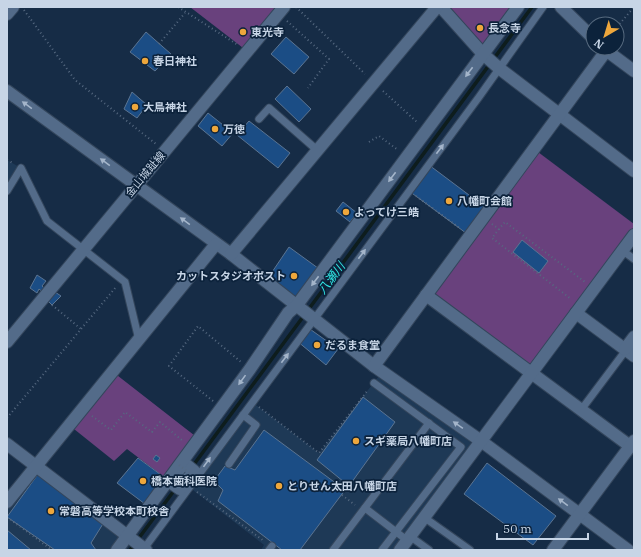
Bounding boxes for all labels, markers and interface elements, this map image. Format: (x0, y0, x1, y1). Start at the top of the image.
north arrow (585, 16, 625, 56)
place label: 長念寺 (488, 21, 521, 35)
marker: 長念寺 (475, 23, 485, 33)
place label: 東光寺 (251, 25, 284, 39)
marker: 東光寺 (238, 27, 248, 37)
text: N (591, 36, 607, 52)
place label: 春日神社 (153, 54, 197, 68)
marker: 春日神社 (140, 56, 150, 66)
one-way arrow (466, 67, 474, 77)
place label: 大鳥神社 (143, 100, 187, 114)
one-way arrow (22, 101, 33, 109)
marker: 大鳥神社 (130, 102, 140, 112)
place label: 万徳 (223, 122, 245, 136)
marker: 万徳 (210, 124, 220, 134)
one-way arrow (436, 144, 444, 155)
street label: 金山城趾線 (122, 148, 168, 200)
one-way arrow (99, 158, 110, 167)
one-way arrow (388, 171, 396, 182)
place label: 八幡町会館 (457, 194, 512, 208)
marker: 八幡町会館 (444, 196, 454, 206)
place label: よってけ三皓 (354, 205, 419, 219)
marker: よってけ三皓 (341, 207, 351, 217)
one-way arrow (180, 217, 190, 225)
one-way arrow (358, 248, 367, 259)
water label: 八瀬川 (314, 258, 349, 297)
place label: カットスタジオポスト (176, 269, 286, 283)
marker: カットスタジオポスト (289, 271, 299, 281)
one-way arrow (311, 276, 319, 287)
place label: だるま食堂 (325, 338, 380, 352)
marker: だるま食堂 (312, 340, 322, 350)
one-way arrow (280, 352, 289, 363)
one-way arrow (238, 375, 246, 385)
one-way arrow (453, 421, 463, 429)
place label: スギ薬局八幡町店 (364, 434, 452, 448)
marker: スギ薬局八幡町店 (351, 436, 361, 446)
one-way arrow (203, 457, 211, 468)
place label: 橋本歯科医院 (151, 474, 217, 488)
marker: 橋本歯科医院 (138, 476, 148, 486)
place label: とりせん太田八幡町店 (287, 479, 397, 493)
marker: とりせん太田八幡町店 (274, 481, 284, 491)
one-way arrow (558, 497, 569, 506)
place label: 常磐高等学校本町校舎 (59, 504, 170, 518)
marker: 常磐高等学校本町校舎 (46, 506, 56, 516)
scale bar (497, 515, 588, 541)
text: 50 m (503, 521, 532, 536)

